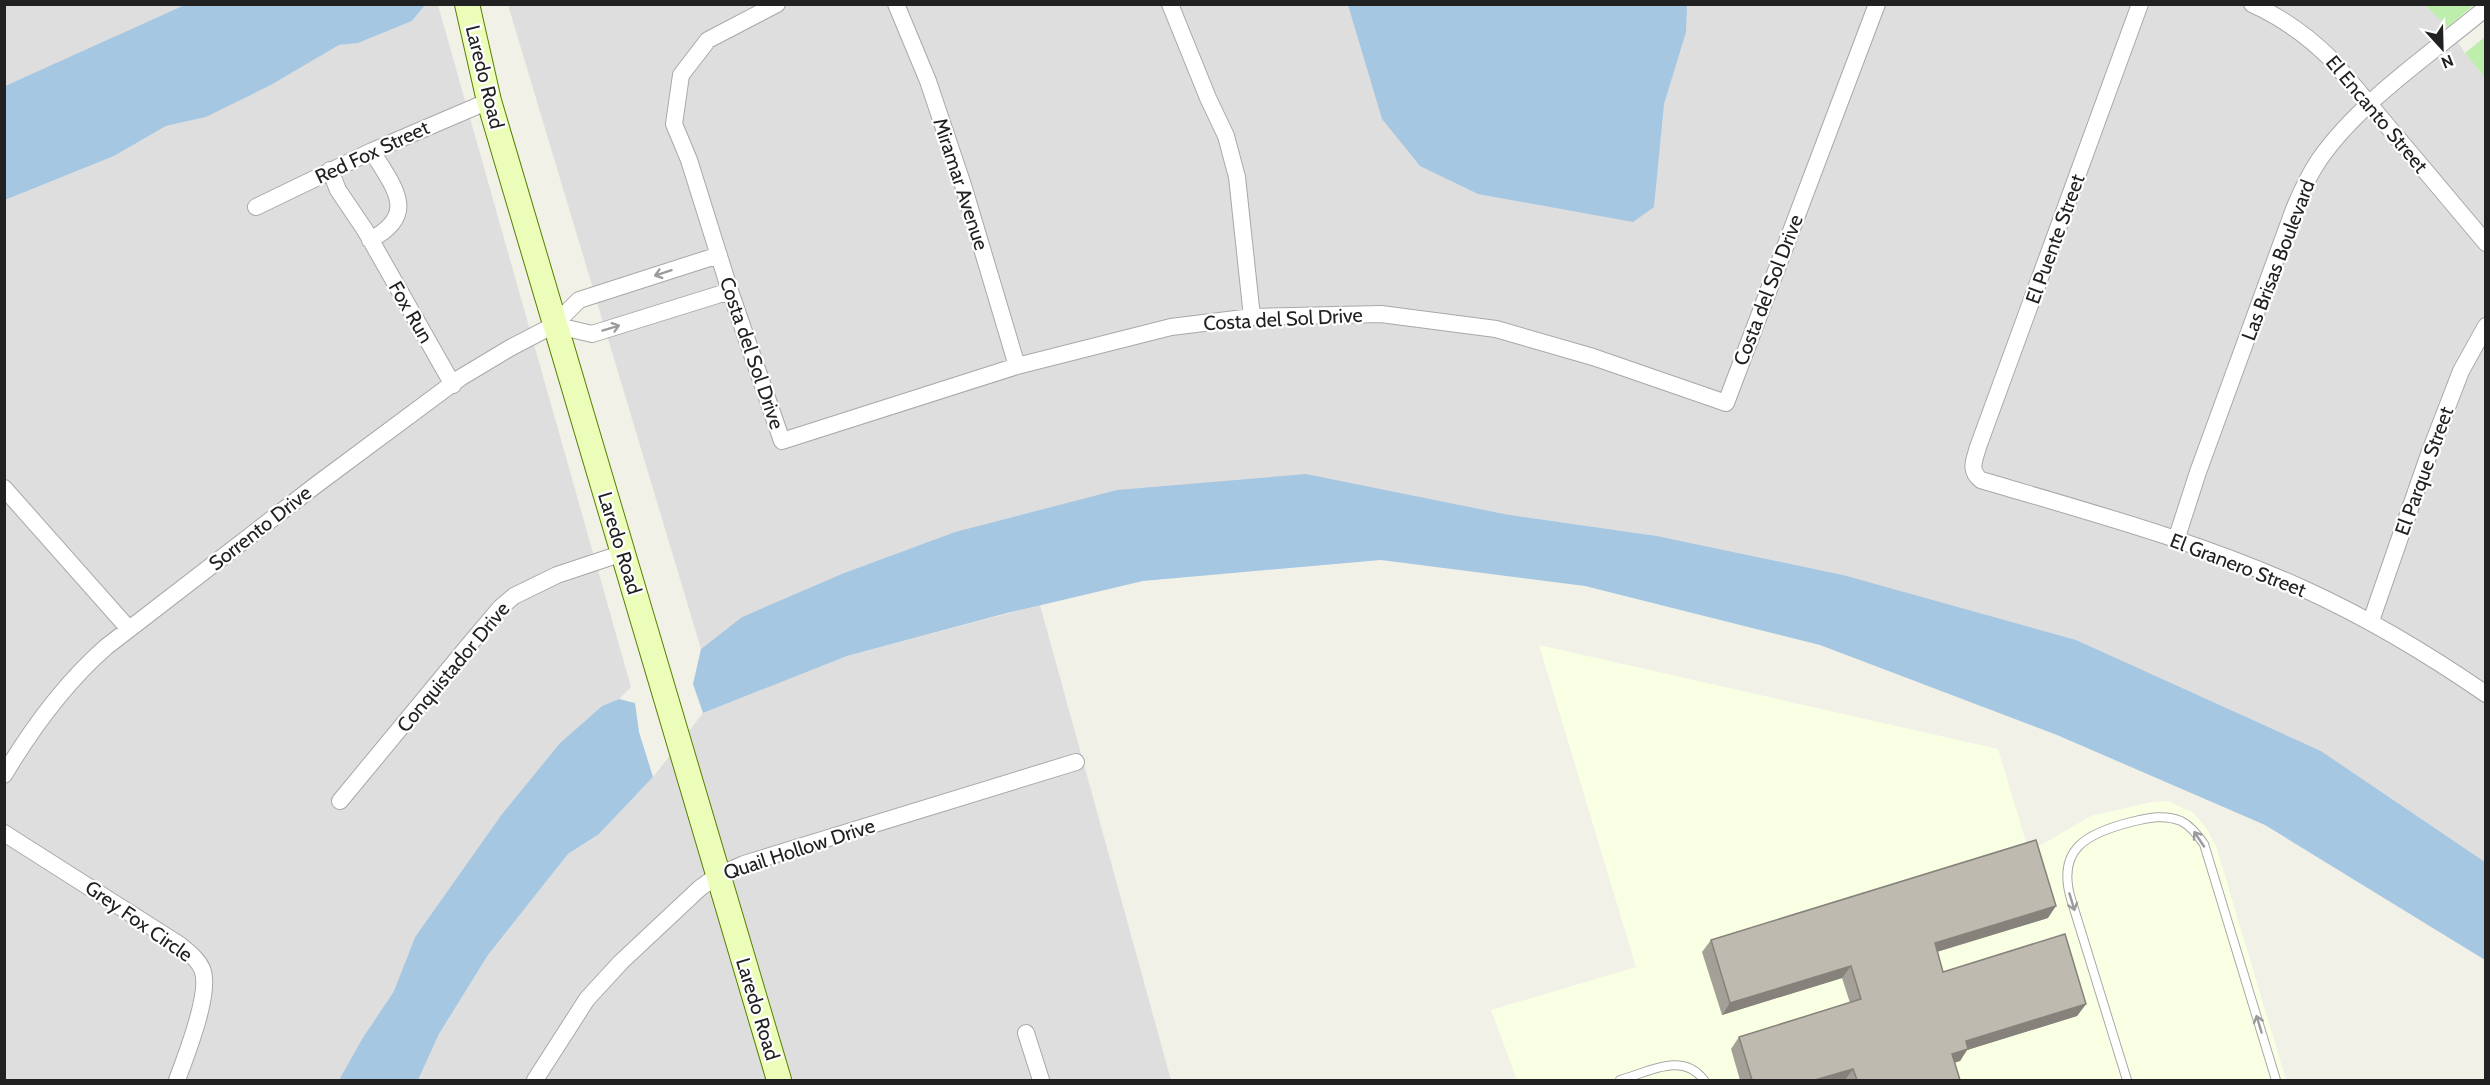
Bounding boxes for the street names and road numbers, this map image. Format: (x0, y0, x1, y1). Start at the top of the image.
street label: Laredo Road (461, 23, 509, 131)
street label: El Encanto Street (2321, 51, 2433, 178)
street label: Red Fox Street (311, 115, 433, 189)
street label: Miramar Avenue (928, 115, 994, 253)
street label: El Puente Street (2020, 171, 2090, 307)
street label: Las Brisas Boulevard (2236, 176, 2320, 344)
street label: Costa del Sol Drive (1728, 211, 1808, 369)
street label: Costa del Sol Drive (715, 274, 789, 432)
street label: Fox Run (384, 277, 438, 347)
street label: Costa del Sol Drive (1203, 303, 1363, 335)
street label: El Parque Street (2390, 403, 2458, 538)
street label: Sorrento Drive (204, 481, 316, 575)
street label: Laredo Road (593, 489, 647, 597)
street label: El Granero Street (2167, 528, 2310, 602)
street label: Conquistador Drive (392, 597, 514, 737)
street label: Quail Hollow Drive (720, 813, 878, 885)
street label: Grey Fox Circle (81, 875, 197, 967)
street label: Laredo Road (731, 955, 785, 1063)

